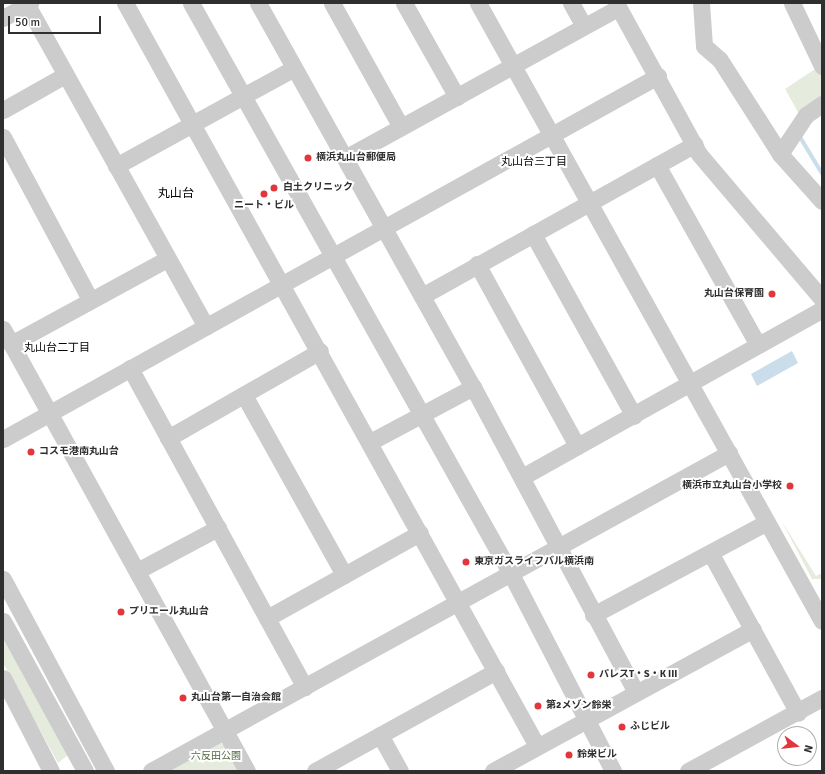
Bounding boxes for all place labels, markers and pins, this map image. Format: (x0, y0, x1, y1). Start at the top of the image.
place label: 横浜丸山台郵便局 (316, 152, 396, 164)
marker: 横浜丸山台郵便局 (303, 153, 313, 163)
marker: 白土クリニック (268, 182, 280, 194)
place label: 白土クリニック (283, 182, 353, 194)
marker: ニート・ビル (259, 189, 269, 199)
place label: ニート・ビル (234, 200, 294, 212)
place label: 丸山台保育園 (704, 288, 764, 300)
marker: 丸山台保育園 (767, 289, 777, 299)
place label: コスモ港南丸山台 (39, 446, 119, 458)
marker: コスモ港南丸山台 (26, 447, 36, 457)
place label: 横浜市立丸山台小学校 (682, 480, 782, 492)
marker: 横浜市立丸山台小学校 (785, 481, 795, 491)
place label: 東京ガスライフバル横浜南 (474, 556, 594, 568)
marker: 東京ガスライフバル横浜南 (461, 557, 471, 567)
place label: プリエール丸山台 (129, 606, 209, 618)
marker: プリエール丸山台 (116, 607, 126, 617)
place label: パレスT・S・K III (599, 669, 678, 681)
marker: パレスT・S・K III (586, 670, 596, 680)
place label: 丸山台第一自治会館 (191, 692, 281, 704)
marker: 丸山台第一自治会館 (178, 693, 188, 703)
place label: 第2メゾン鈴栄 (546, 700, 611, 712)
marker: 第2メゾン鈴栄 (533, 701, 543, 711)
place label: ふじビル (630, 721, 670, 733)
marker: ふじビル (617, 722, 627, 732)
place label: 鈴栄ビル (577, 749, 617, 761)
marker: 鈴栄ビル (564, 750, 574, 760)

